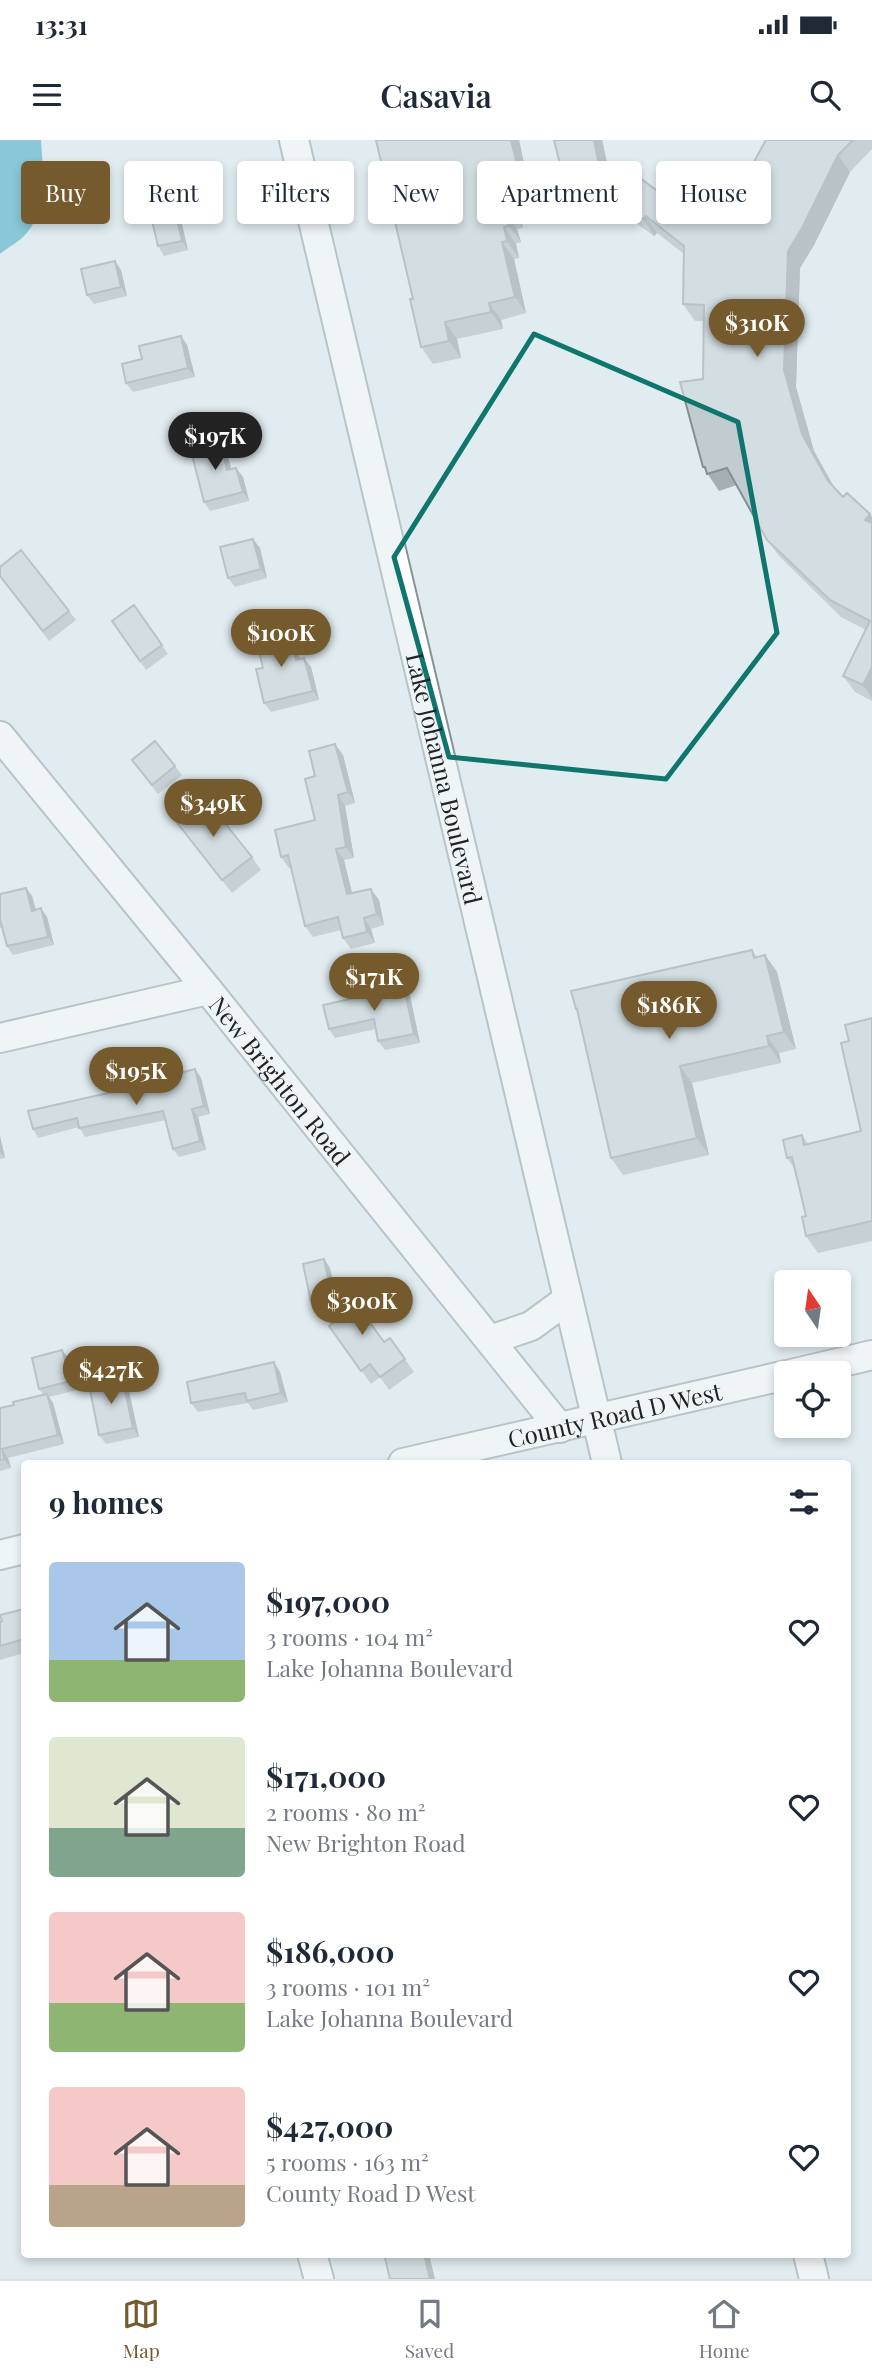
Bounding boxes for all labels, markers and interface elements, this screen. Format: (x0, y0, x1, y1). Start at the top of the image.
text: 13:31 (35, 7, 88, 42)
text: Casavia (380, 73, 492, 116)
icon: menu (28, 76, 66, 114)
icon: search (806, 76, 844, 114)
chip: Buy (21, 161, 110, 224)
chip: Rent (124, 161, 223, 224)
chip: Filters (237, 161, 354, 224)
chip: New (368, 161, 463, 224)
chip: Apartment (477, 161, 642, 224)
chip: House (656, 161, 771, 224)
pin: $310K (708, 300, 806, 359)
text: $310K (725, 306, 789, 337)
pin: $197K (166, 412, 264, 472)
text: $197K (184, 419, 246, 450)
pin: $100K (232, 610, 330, 669)
text: $100K (247, 616, 315, 647)
street label: Lake Johanna Boulevard (400, 649, 490, 908)
pin: $349K (164, 780, 262, 839)
text: $349K (180, 786, 246, 817)
pin: $171K (325, 954, 423, 1013)
text: $171K (345, 960, 403, 991)
pin: $186K (620, 982, 718, 1041)
text: $186K (637, 988, 701, 1019)
street label: New Brighton Road (203, 989, 358, 1171)
pin: $195K (87, 1048, 185, 1107)
text: $195K (105, 1054, 167, 1085)
north arrow (774, 1270, 850, 1348)
map controls (774, 1270, 851, 1438)
pin: $300K (313, 1278, 411, 1337)
text: $300K (327, 1284, 397, 1315)
pin: $427K (62, 1346, 160, 1406)
text: $427K (79, 1353, 143, 1384)
button: locate (774, 1361, 851, 1438)
street label: County Road D West (504, 1374, 725, 1454)
text: 9 homes (49, 1482, 164, 1522)
icon: filters (785, 1483, 823, 1521)
text: $197,000 (266, 1581, 390, 1621)
icon: home (105, 1590, 189, 1674)
icon: heart (785, 1613, 823, 1651)
text: 3 rooms · 104 m² (266, 1621, 433, 1652)
text: Lake Johanna Boulevard (266, 1652, 513, 1683)
text: $171,000 (266, 1756, 386, 1796)
icon: home (105, 1765, 189, 1849)
icon: heart (785, 1788, 823, 1826)
text: 2 rooms · 80 m² (266, 1796, 426, 1827)
text: New Brighton Road (266, 1827, 466, 1858)
text: $186,000 (266, 1931, 395, 1971)
icon: home (105, 1940, 189, 2024)
icon: heart (785, 1963, 823, 2001)
text: 3 rooms · 101 m² (266, 1971, 430, 2002)
text: Lake Johanna Boulevard (266, 2002, 513, 2033)
text: $427,000 (266, 2106, 393, 2146)
icon: home (105, 2115, 189, 2199)
icon: heart (785, 2138, 823, 2176)
text: 5 rooms · 163 m² (266, 2146, 429, 2177)
text: County Road D West (266, 2177, 475, 2208)
tab: Map (122, 2295, 160, 2363)
tab: Saved (405, 2295, 454, 2363)
tab: Home (699, 2295, 750, 2363)

